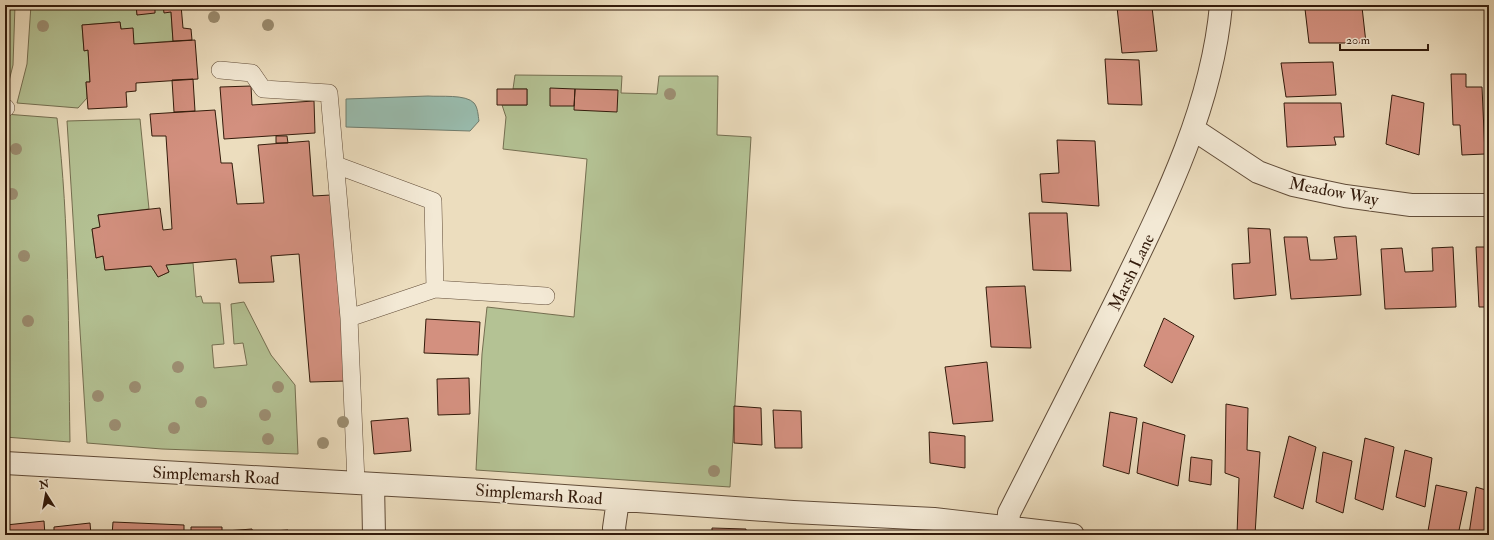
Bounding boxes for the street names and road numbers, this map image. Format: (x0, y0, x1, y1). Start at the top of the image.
street label: Meadow Way (1287, 173, 1381, 212)
street label: Marsh Lane (1104, 230, 1159, 314)
street label: Simplemarsh Road (152, 462, 281, 490)
street label: Simplemarsh Road (475, 480, 604, 510)

